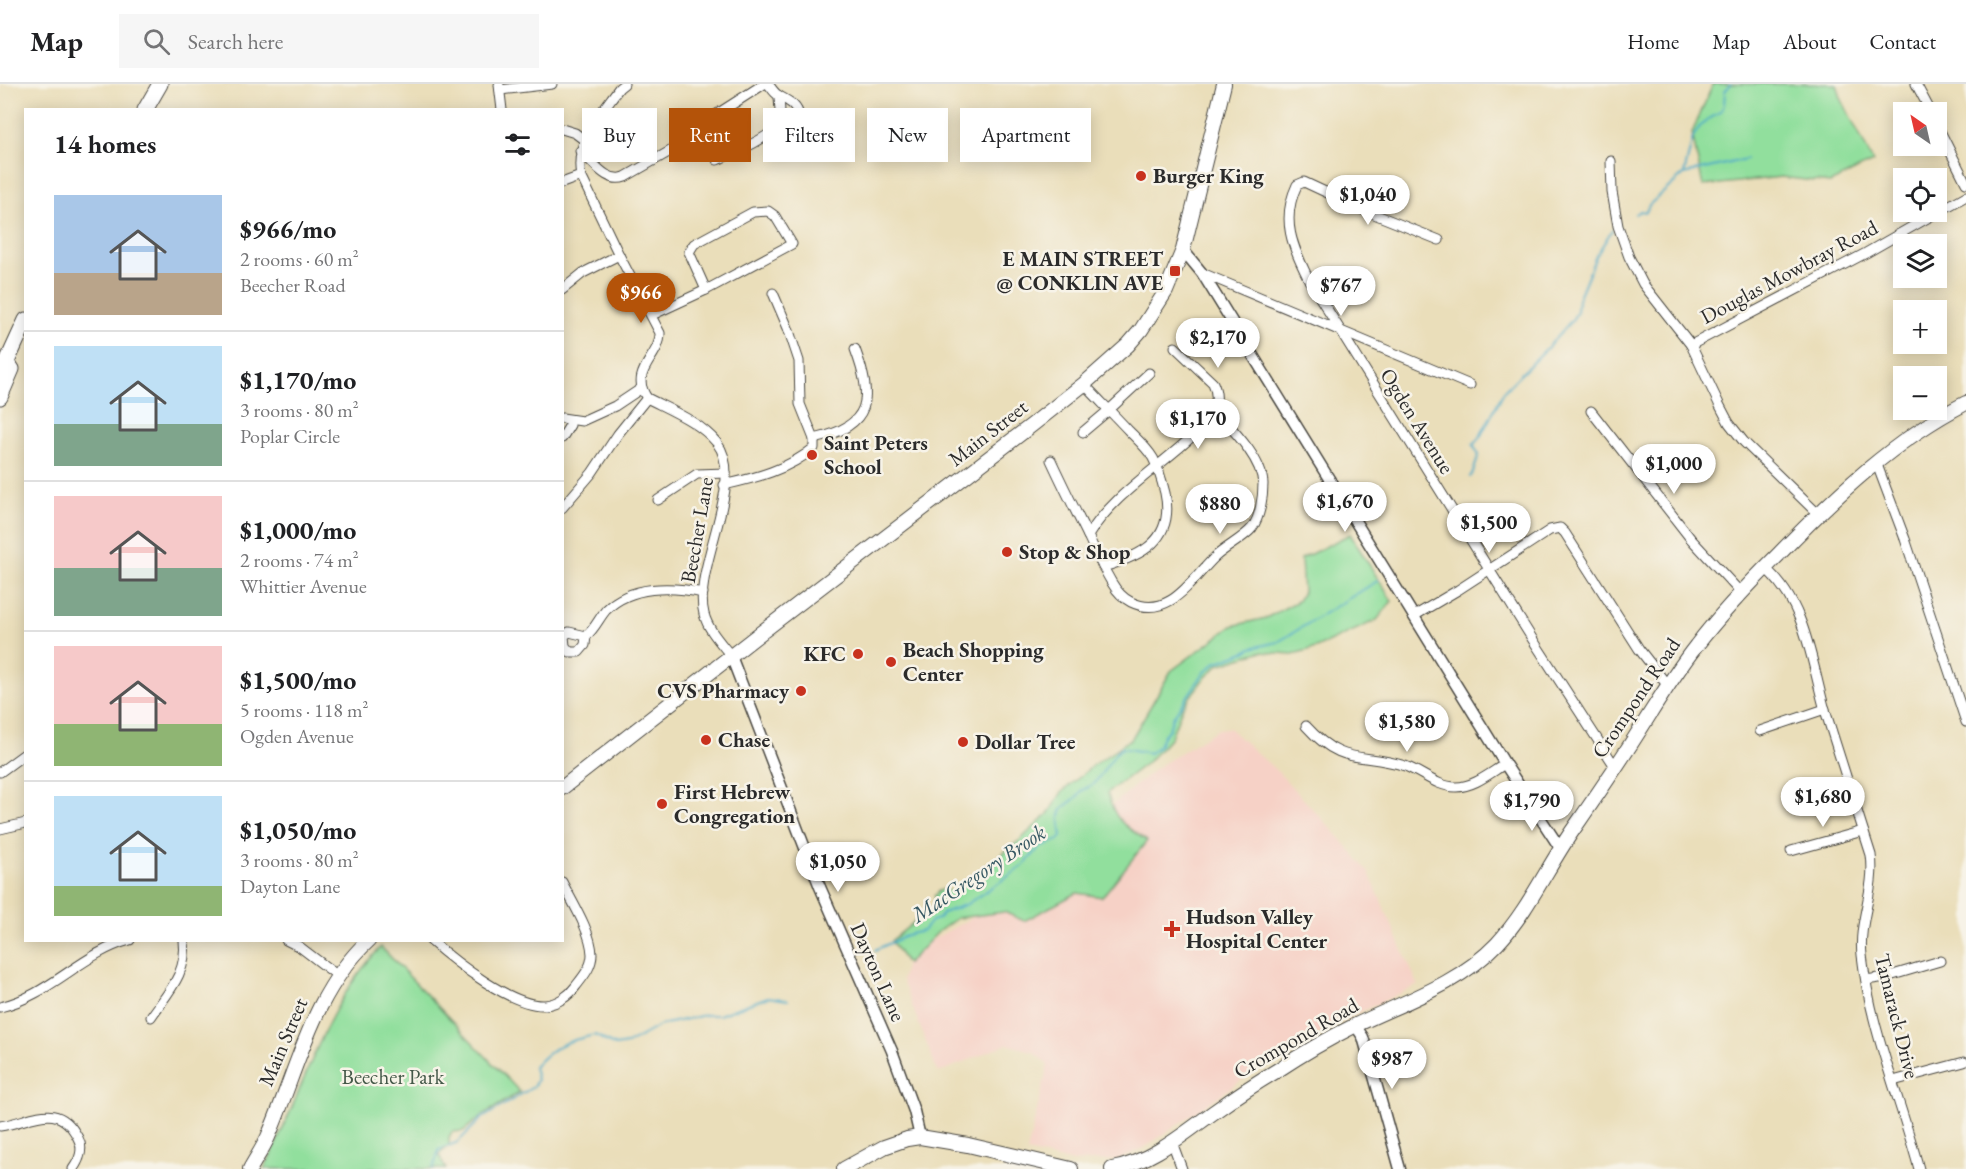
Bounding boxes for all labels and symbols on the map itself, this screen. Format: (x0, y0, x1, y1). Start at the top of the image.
north arrow (1893, 102, 1947, 156)
place label: Burger King (1153, 162, 1264, 189)
marker: Burger King (1134, 169, 1148, 183)
pin: $1,040 (1319, 175, 1417, 226)
street label: Douglas Mowbray Road (1695, 213, 1882, 330)
place label: E MAIN STREET @ CONKLIN AVE (996, 245, 1163, 296)
marker: E MAIN STREET @ CONKLIN AVE (1168, 264, 1182, 278)
pin: $767 (1305, 266, 1377, 317)
pin: $966 (605, 273, 677, 324)
pin: $2,170 (1169, 318, 1267, 369)
street label: Ogden Avenue (1374, 363, 1461, 479)
street label: Main Street (943, 393, 1033, 472)
pin: $1,170 (1149, 399, 1247, 450)
place label: Saint Peters School (824, 429, 928, 480)
pin: $1,000 (1625, 444, 1723, 495)
marker: Saint Peters School (805, 448, 819, 462)
street label: Beecher Lane (674, 475, 719, 585)
pin: $1,670 (1296, 482, 1394, 533)
pin: $880 (1184, 484, 1256, 535)
pin: $1,500 (1440, 503, 1538, 554)
place label: Stop & Shop (1019, 538, 1131, 565)
marker: Stop & Shop (1000, 545, 1014, 559)
street label: Crompond Road (1585, 632, 1686, 763)
place label: Beach Shopping Center (903, 636, 1044, 687)
place label: KFC (804, 640, 846, 667)
marker: KFC (851, 647, 865, 661)
marker: Beach Shopping Center (884, 655, 898, 669)
place label: CVS Pharmacy (657, 677, 790, 704)
marker: CVS Pharmacy (794, 684, 808, 698)
pin: $1,580 (1358, 702, 1456, 753)
place label: Chase (718, 726, 770, 753)
place label: Dollar Tree (975, 728, 1076, 755)
marker: Chase (699, 733, 713, 747)
marker: Dollar Tree (956, 735, 970, 749)
pin: $1,680 (1774, 777, 1872, 828)
place label: First Hebrew Congregation (674, 778, 795, 829)
pin: $1,790 (1483, 781, 1581, 832)
marker: First Hebrew Congregation (655, 797, 669, 811)
water label: MacGregory Brook (904, 818, 1051, 930)
pin: $1,050 (789, 842, 887, 893)
place label: Hudson Valley Hospital Center (1186, 903, 1328, 954)
street label: Dayton Lane (845, 918, 912, 1025)
marker: Hudson Valley Hospital Center (1163, 920, 1181, 938)
street label: Tamarack Drive (1869, 951, 1926, 1081)
street label: Crompond Road (1228, 991, 1363, 1084)
street label: Main Street (252, 993, 313, 1090)
pin: $987 (1356, 1039, 1428, 1090)
park label: Beecher Park (342, 1063, 446, 1090)

